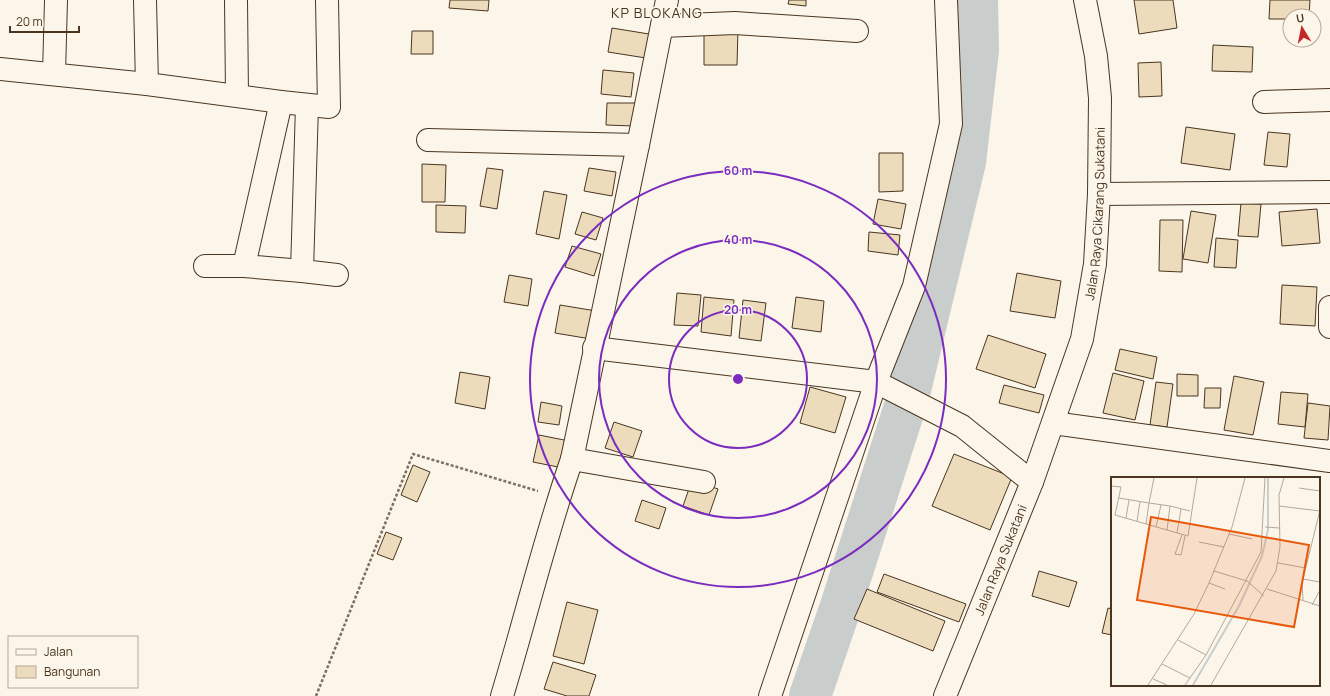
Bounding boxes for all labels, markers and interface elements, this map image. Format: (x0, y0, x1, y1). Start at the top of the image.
district label: KP BLOKANG (611, 3, 703, 22)
scale bar (10, 8, 79, 34)
north arrow (1282, 8, 1322, 48)
text: U (1295, 10, 1305, 26)
text: 20 m (16, 13, 43, 30)
street label: Jalan Raya Cikarang Sukatani (1080, 127, 1109, 302)
text: 60 m (724, 162, 752, 179)
text: 40 m (724, 231, 752, 248)
text: 20 m (724, 301, 752, 318)
centre of rings (731, 372, 745, 386)
inset map (1111, 477, 1320, 686)
street label: Jalan Raya Sukatani (970, 502, 1031, 618)
legend (8, 636, 138, 688)
text: Jalan (44, 643, 73, 660)
text: Bangunan (44, 663, 100, 680)

